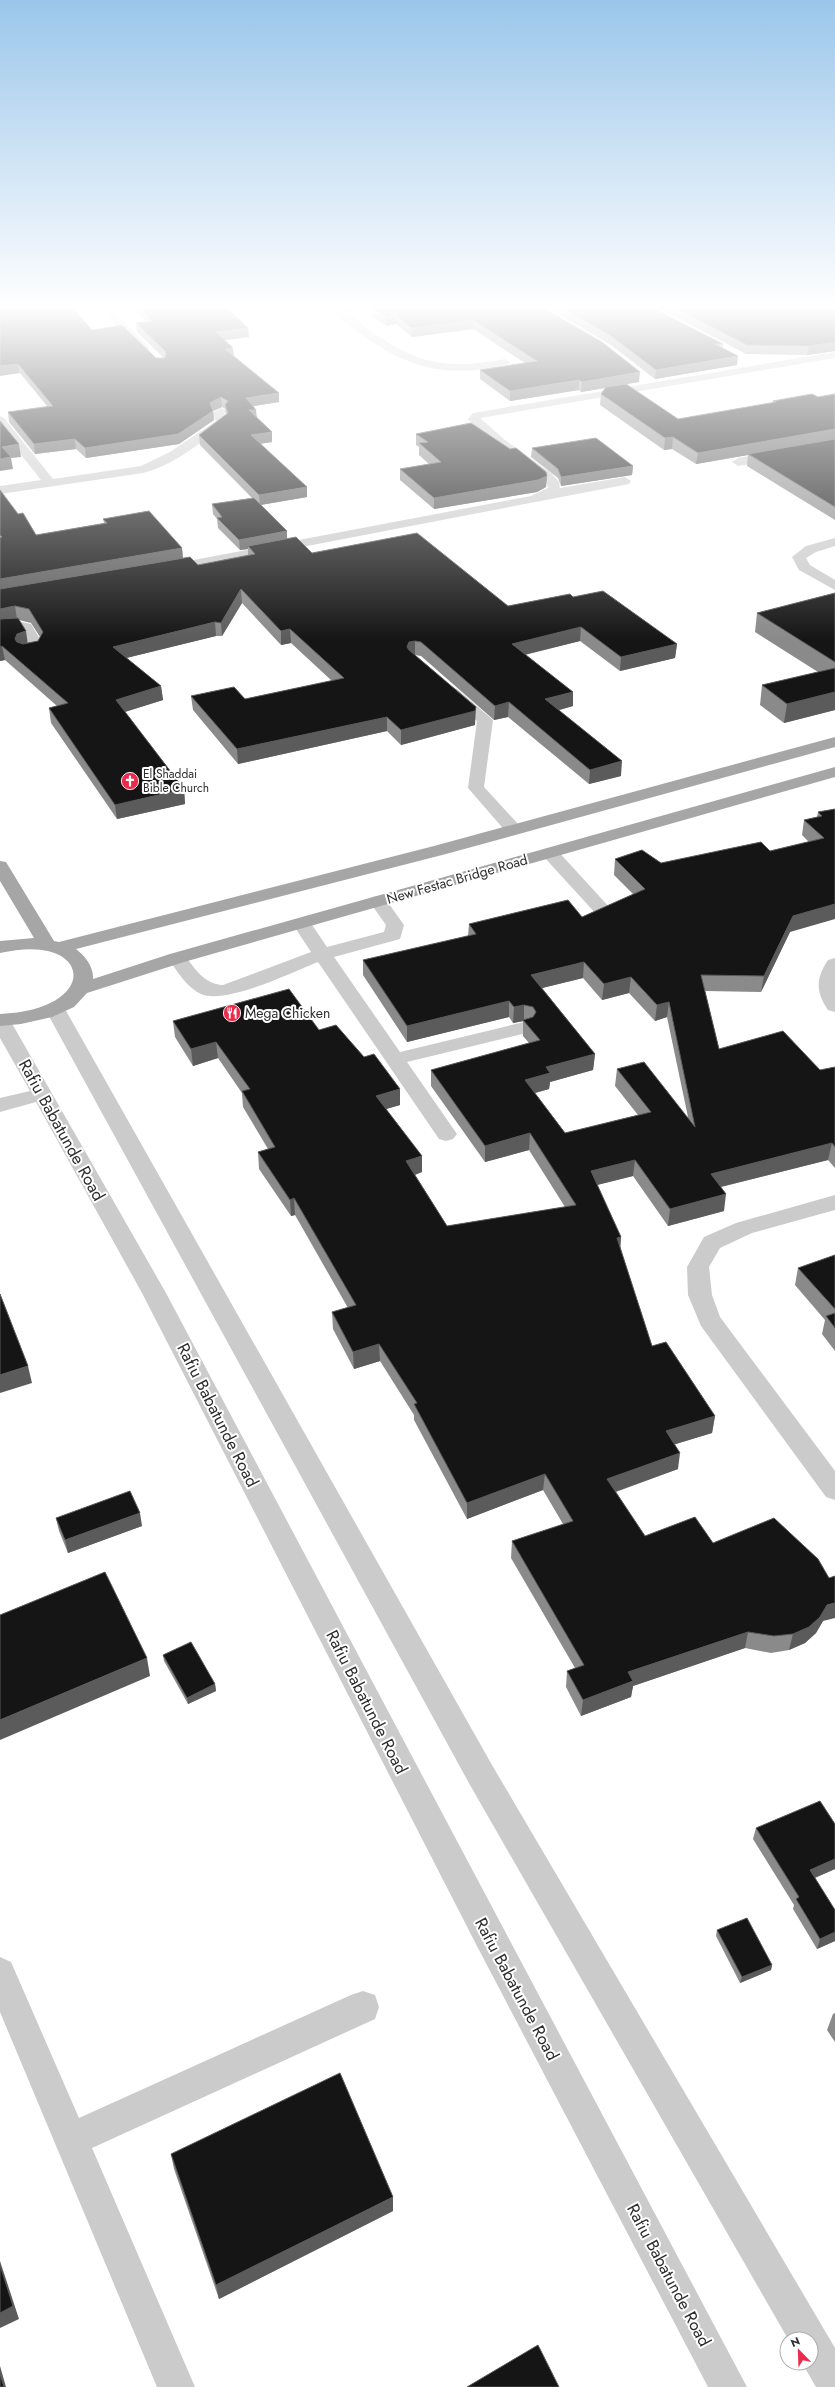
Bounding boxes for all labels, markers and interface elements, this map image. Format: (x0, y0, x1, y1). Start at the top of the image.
place label: El Shaddai Bible Church (143, 765, 209, 797)
church icon: El Shaddai Bible Church (120, 771, 140, 791)
street label: New Festac Bridge Road (384, 849, 530, 909)
restaurant icon: Mega Chicken (222, 1003, 242, 1023)
place label: Mega Chicken (245, 1003, 330, 1023)
street label: Rafiu Babatunde Road (13, 1055, 111, 1205)
street label: Rafiu Babatunde Road (171, 1339, 265, 1491)
street label: Rafiu Babatunde Road (320, 1626, 414, 1778)
street label: Rafiu Babatunde Road (469, 1913, 565, 2065)
street label: Rafiu Babatunde Road (621, 2199, 717, 2351)
north arrow (779, 2331, 819, 2371)
text: N (788, 2333, 802, 2351)

